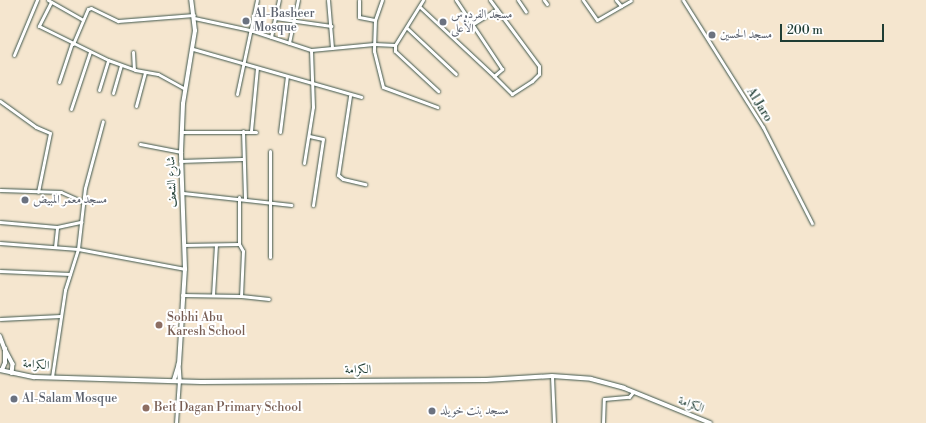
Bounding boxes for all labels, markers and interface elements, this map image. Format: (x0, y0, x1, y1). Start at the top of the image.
place label: Al-Basheer Mosque (254, 7, 315, 35)
place label: مسجد الفردوس الأعلى (451, 8, 512, 36)
marker: Al-Basheer Mosque (241, 16, 251, 26)
scale bar (782, 16, 886, 42)
marker: مسجد الفردوس الأعلى (438, 17, 448, 27)
text: 200 m (787, 23, 823, 38)
place label: مسجد الحسين (720, 28, 772, 42)
marker: مسجد الحسين (707, 30, 717, 40)
street label: Al Jaro (743, 85, 775, 125)
street label: شارع الشعف (164, 156, 180, 208)
place label: مسجد معمر المبيض (33, 193, 107, 207)
marker: مسجد معمر المبيض (20, 195, 30, 205)
place label: Sobhi Abu Karesh School (167, 311, 245, 339)
marker: Sobhi Abu Karesh School (154, 320, 164, 330)
street label: الكرامة (22, 357, 50, 373)
street label: الكرامة (345, 363, 371, 377)
place label: Al-Salam Mosque (22, 392, 117, 406)
street label: الكرامة (676, 393, 706, 417)
marker: Al-Salam Mosque (9, 394, 19, 404)
place label: Beit Dagan Primary School (154, 401, 301, 415)
marker: Beit Dagan Primary School (141, 403, 151, 413)
place label: مسجد بنت خويلد (440, 404, 509, 418)
marker: مسجد بنت خويلد (427, 406, 437, 416)

